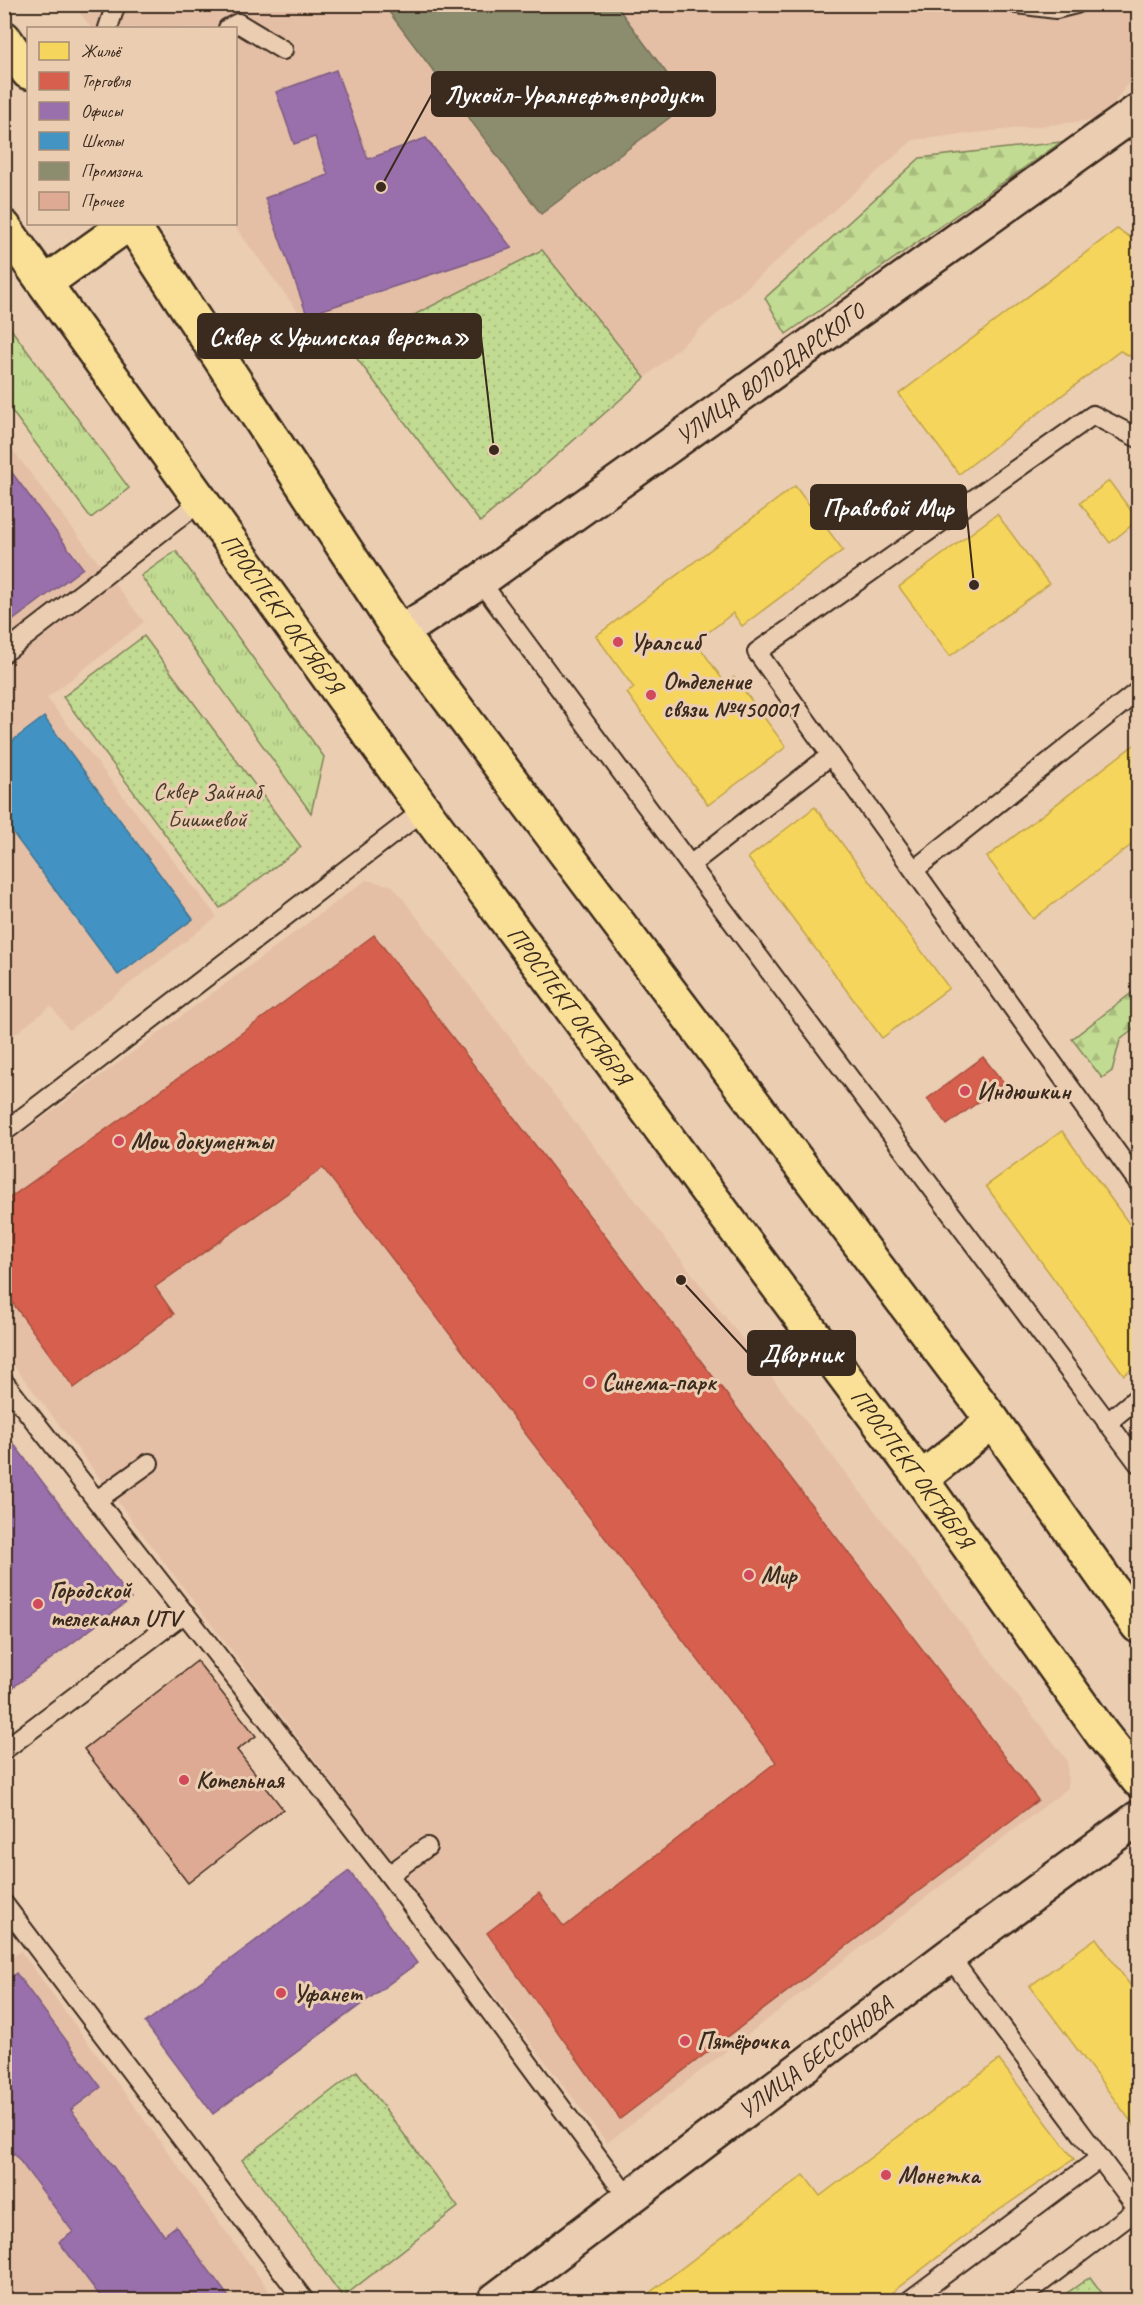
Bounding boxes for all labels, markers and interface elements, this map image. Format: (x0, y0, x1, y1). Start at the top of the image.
legend (27, 27, 237, 225)
text: Жильё (81, 40, 123, 62)
text: Торговля (81, 70, 132, 92)
callout: Лукойл-Уралнефтепродукт (432, 72, 715, 116)
text: Лукойл-Уралнефтепродукт (444, 78, 704, 111)
text: Офисы (81, 100, 124, 122)
text: Школы (81, 130, 125, 152)
text: Промзона (81, 160, 143, 182)
text: Прочее (81, 190, 124, 212)
street label: УЛИЦА ВОЛОДАРСКОГО (670, 295, 872, 451)
callout: Сквер «Уфимская верста» (198, 314, 481, 358)
text: Сквер «Уфимская верста» (209, 320, 470, 353)
callout: Правовой Мир (811, 485, 966, 529)
text: Правовой Мир (823, 491, 956, 524)
street label: ПРОСПЕКТ ОКТЯБРЯ (215, 527, 352, 702)
place label: Уралсиб (630, 627, 708, 657)
marker: Уралсиб (611, 635, 625, 649)
place label: Отделение связи №450001 (663, 666, 801, 724)
marker: Отделение связи №450001 (644, 688, 658, 702)
park label: Сквер Зайнаб Биишевой (153, 776, 266, 834)
street label: ПРОСПЕКТ ОКТЯБРЯ (501, 920, 640, 1094)
place label: Индюшкин (977, 1076, 1072, 1106)
marker: Индюшкин (958, 1084, 972, 1098)
place label: Мои документы (131, 1126, 274, 1156)
marker: Мои документы (112, 1134, 126, 1148)
callout: Дворник (748, 1331, 855, 1375)
text: Дворник (760, 1337, 845, 1370)
place label: Синема-парк (602, 1367, 718, 1397)
marker: Синема-парк (583, 1375, 597, 1389)
street label: ПРОСПЕКТ ОКТЯБРЯ (844, 1383, 982, 1557)
place label: Мир (761, 1560, 798, 1590)
marker: Мир (742, 1568, 756, 1582)
place label: Городской телеканал UTV (50, 1575, 185, 1633)
marker: Городской телеканал UTV (31, 1597, 45, 1611)
place label: Котельная (196, 1765, 285, 1795)
marker: Котельная (177, 1773, 191, 1787)
place label: Уфанет (293, 1978, 363, 2008)
marker: Уфанет (274, 1986, 288, 2000)
street label: УЛИЦА БЕССОНОВА (732, 1989, 899, 2125)
place label: Пятёрочка (697, 2026, 790, 2056)
marker: Пятёрочка (678, 2034, 692, 2048)
place label: Монетка (898, 2160, 982, 2190)
marker: Монетка (879, 2168, 893, 2182)

